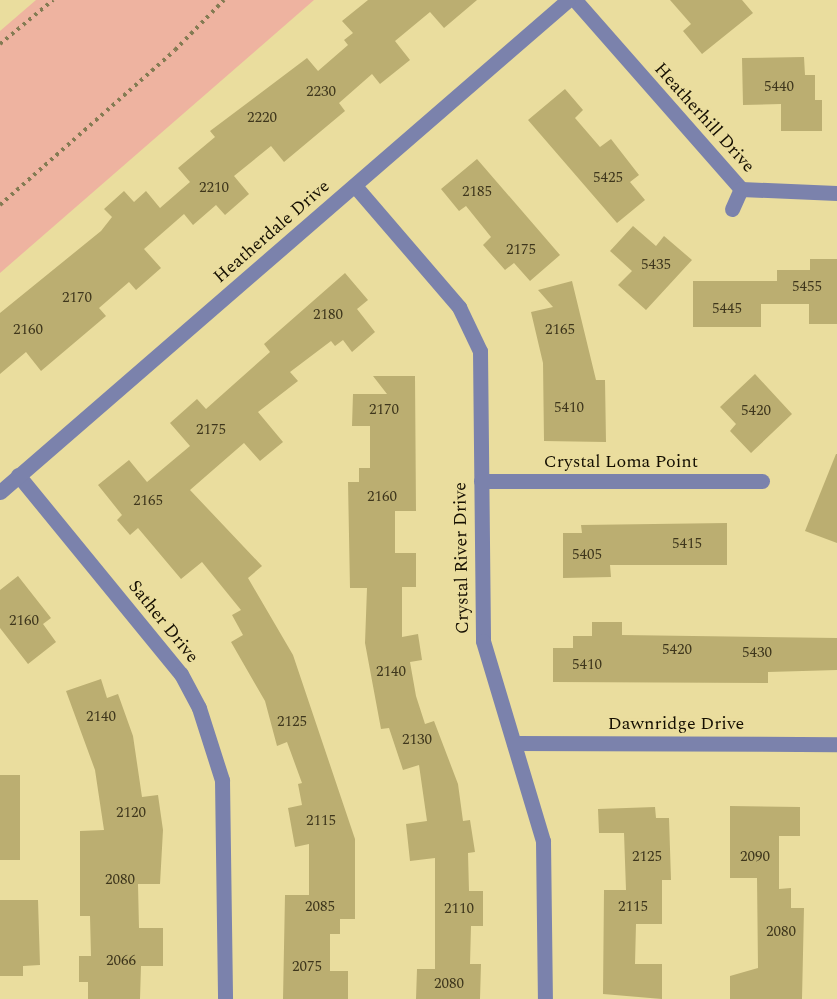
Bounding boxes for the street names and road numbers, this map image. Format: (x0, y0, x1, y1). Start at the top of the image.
street label: Heatherhill Drive (649, 59, 759, 177)
street label: Heatherdale Drive (210, 176, 334, 288)
street label: Crystal Loma Point (544, 451, 698, 473)
street label: Crystal River Drive (450, 482, 474, 634)
street label: Sather Drive (123, 576, 203, 668)
street label: Dawnridge Drive (608, 713, 744, 735)

